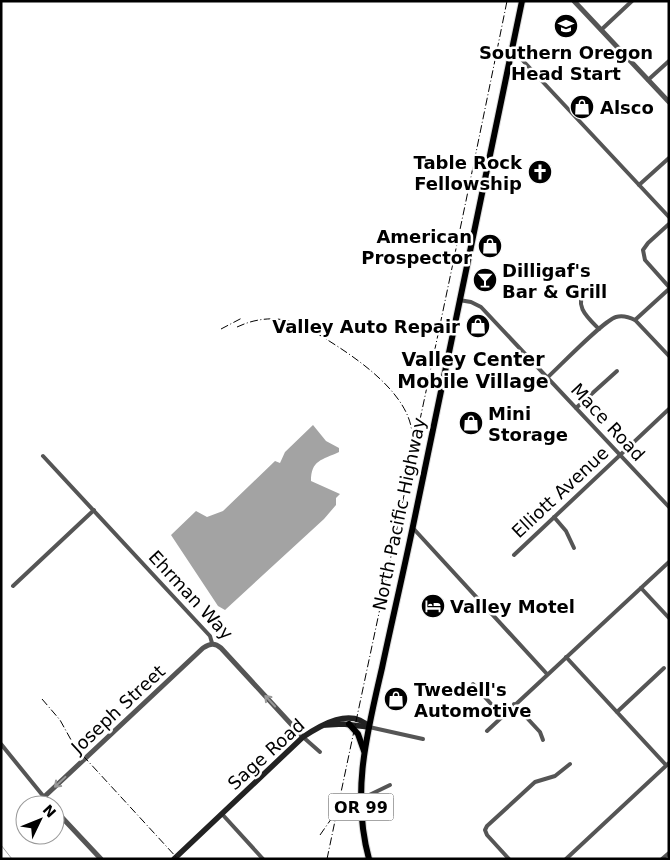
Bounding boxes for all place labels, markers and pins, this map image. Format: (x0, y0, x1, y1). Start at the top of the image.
school or university icon: Southern Oregon Head Start (553, 13, 579, 39)
place label: Southern Oregon Head Start (479, 42, 653, 84)
shop icon: Alsco (569, 94, 595, 120)
place label: Alsco (600, 97, 654, 118)
place label: Table Rock Fellowship (413, 152, 523, 194)
church icon: Table Rock Fellowship (527, 159, 553, 185)
place label: American Prospector (361, 226, 472, 268)
shop icon: American Prospector (477, 233, 503, 259)
place label: Dilligaf's Bar & Grill (502, 260, 607, 302)
bar icon: Dilligaf's Bar & Grill (472, 267, 498, 293)
shop icon: Valley Auto Repair (465, 313, 491, 339)
place label: Valley Auto Repair (272, 316, 460, 337)
place label: Mini Storage (488, 403, 568, 445)
shop icon: Mini Storage (458, 410, 484, 436)
hotel icon: Valley Motel (420, 593, 446, 619)
place label: Valley Motel (450, 596, 575, 617)
place label: Twedell's Automotive (414, 679, 532, 721)
shop icon: Twedell's Automotive (383, 686, 409, 712)

